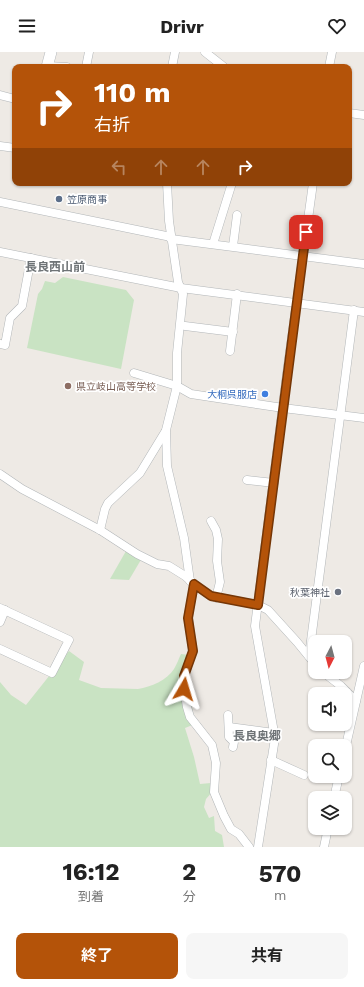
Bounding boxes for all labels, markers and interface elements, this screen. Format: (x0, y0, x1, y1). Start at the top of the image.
icon: menu (16, 15, 38, 37)
icon: heart (326, 15, 348, 37)
text: Drivr (160, 16, 204, 37)
text: 110 m (94, 76, 171, 109)
icon: right (28, 80, 80, 132)
text: 右折 (94, 114, 130, 135)
icon: left (108, 156, 130, 178)
icon: ahead (150, 156, 172, 178)
icon: ahead (192, 156, 214, 178)
icon: right (234, 156, 256, 178)
marker: 笠原商事 (54, 194, 64, 204)
place label: 笠原商事 (67, 194, 107, 205)
pin (289, 215, 323, 249)
icon: arrive (295, 221, 317, 243)
district label: 長良西山前 (25, 260, 85, 274)
marker: 県立岐山高等学校 (63, 381, 73, 391)
place label: 県立岐山高等学校 (76, 381, 156, 392)
place label: 大桐呉服店 (207, 389, 257, 400)
marker: 大桐呉服店 (260, 389, 270, 399)
place label: 秋葉神社 (290, 587, 330, 598)
marker: 秋葉神社 (333, 587, 343, 597)
north arrow (308, 635, 352, 679)
map controls (308, 635, 352, 835)
position arrow (163, 668, 205, 710)
button: sound (308, 687, 352, 731)
district label: 長良奥郷 (233, 729, 281, 743)
button: search (308, 739, 352, 783)
button: layers (308, 791, 352, 835)
text: 16:12 (62, 858, 120, 886)
text: 2 (182, 858, 196, 886)
text: 570 (259, 860, 302, 888)
text: m (274, 888, 286, 903)
text: 到着 (78, 889, 104, 904)
text: 分 (183, 889, 196, 904)
button: 終了 (16, 933, 178, 979)
button: 共有 (186, 933, 348, 979)

